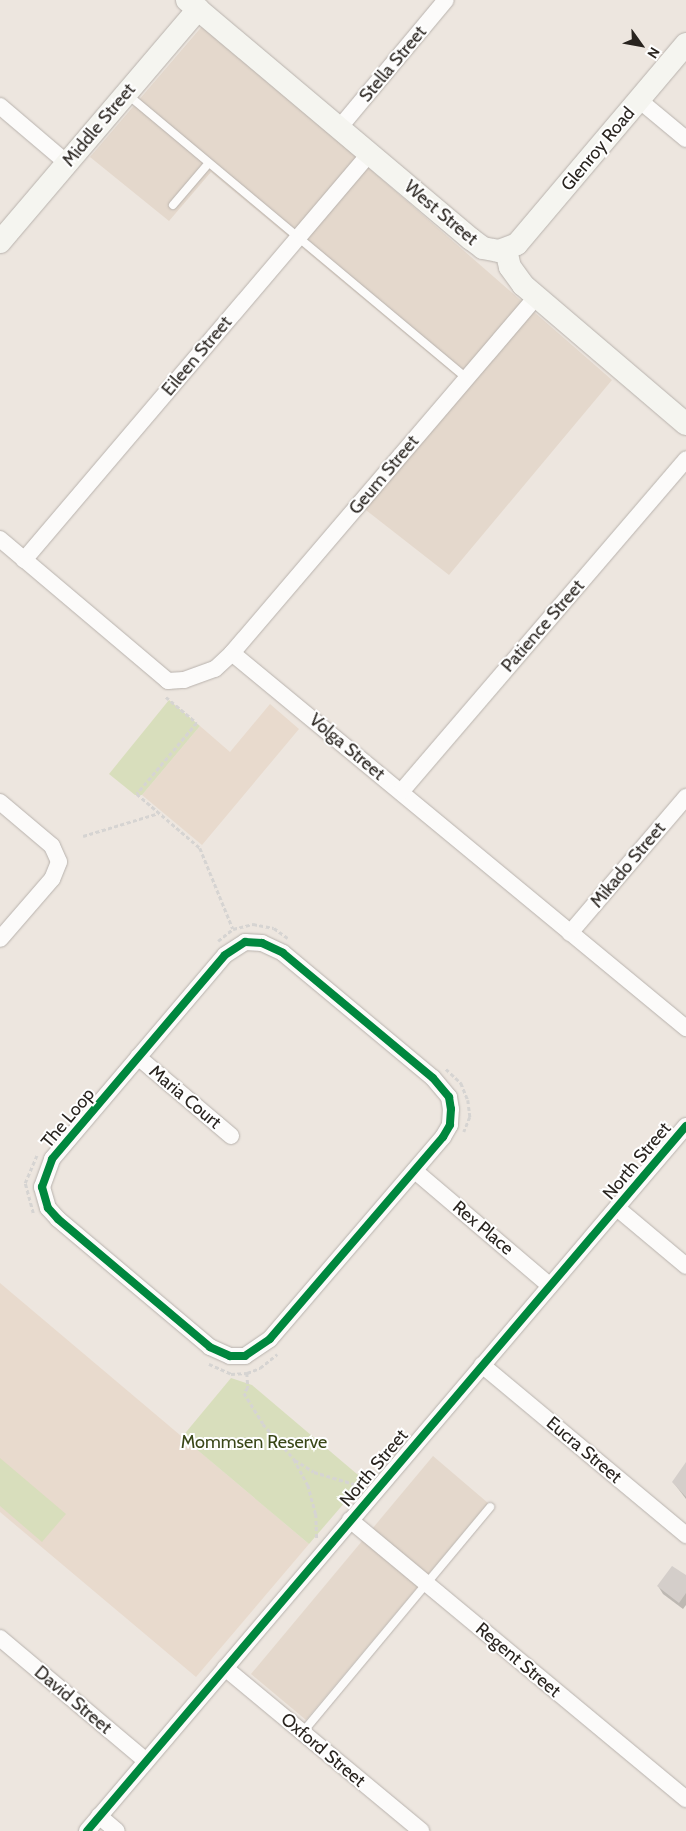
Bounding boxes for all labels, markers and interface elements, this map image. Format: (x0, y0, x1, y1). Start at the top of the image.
north arrow (616, 20, 666, 70)
street label: Stella Street (355, 21, 431, 107)
text: N (643, 44, 664, 62)
street label: Middle Street (58, 79, 140, 171)
street label: Glenroy Road (557, 103, 639, 195)
street label: West Street (400, 176, 482, 250)
street label: Eileen Street (158, 312, 236, 400)
street label: Geum Street (345, 431, 423, 519)
street label: Patience Street (497, 575, 589, 677)
street label: Volga Street (305, 709, 389, 785)
street label: Mikado Street (586, 818, 670, 912)
street label: Maria Court (145, 1061, 225, 1133)
street label: The Loop (37, 1084, 99, 1152)
street label: North Street (598, 1118, 676, 1204)
street label: Rex Place (448, 1196, 518, 1260)
street label: Eucra Street (542, 1412, 626, 1488)
street label: North Street (335, 1425, 413, 1511)
park label: Mommsen Reserve (181, 1431, 327, 1453)
street label: Regent Street (471, 1618, 565, 1702)
street label: David Street (30, 1661, 116, 1739)
street label: Oxford Street (276, 1708, 370, 1792)

